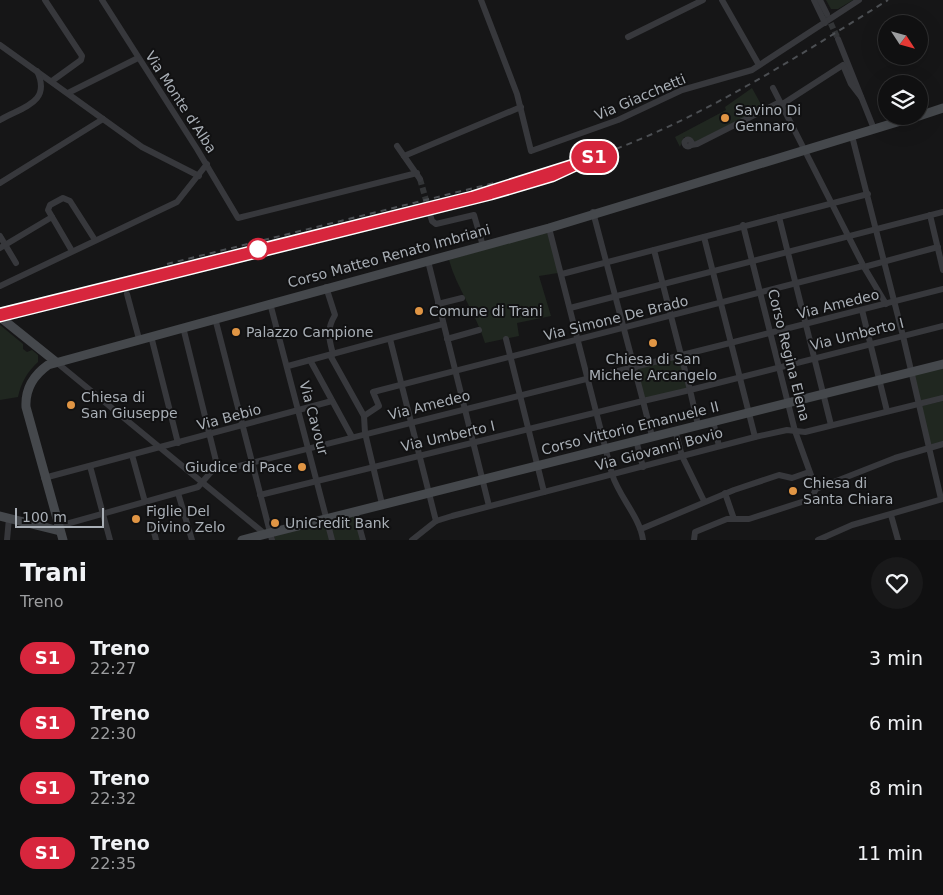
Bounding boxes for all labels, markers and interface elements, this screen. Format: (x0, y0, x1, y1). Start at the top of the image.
north arrow (878, 15, 928, 65)
map controls (878, 15, 928, 125)
street label: Via Monte d'Alba (142, 48, 220, 156)
street label: Via Giacchetti (592, 71, 688, 123)
button: layers (878, 75, 928, 125)
place label: Savino Di Gennaro (735, 102, 801, 134)
marker: Savino Di Gennaro (719, 112, 731, 124)
line badge: S1 (572, 141, 616, 173)
text: S1 (581, 146, 607, 167)
street label: Corso Matteo Renato Imbriani (286, 221, 492, 291)
unlabelled marker (247, 238, 269, 260)
street label: Via Amedeo (795, 286, 881, 322)
street label: Corso Regina Elena (765, 287, 813, 423)
street label: Via Simone De Brado (542, 292, 690, 344)
place label: Comune di Trani (429, 303, 543, 319)
marker: Comune di Trani (413, 305, 425, 317)
street label: Via Umberto I (809, 315, 905, 353)
place label: Palazzo Campione (246, 324, 373, 340)
marker: Palazzo Campione (230, 326, 242, 338)
marker: Chiesa di San Michele Arcangelo (647, 337, 659, 349)
place label: Chiesa di San Michele Arcangelo (589, 351, 717, 383)
street label: Via Cavour (296, 379, 332, 457)
street label: Via Amedeo (386, 387, 472, 423)
place label: Chiesa di San Giuseppe (81, 389, 178, 421)
street label: Corso Vittorio Emanuele II (540, 398, 720, 458)
marker: Chiesa di San Giuseppe (65, 399, 77, 411)
street label: Via Bebio (195, 401, 263, 433)
street label: Via Umberto I (399, 417, 497, 455)
street label: Via Giovanni Bovio (593, 424, 725, 474)
place label: Giudice di Pace (185, 459, 292, 475)
marker: Giudice di Pace (296, 461, 308, 473)
place label: Chiesa di Santa Chiara (803, 475, 893, 507)
marker: Chiesa di Santa Chiara (787, 485, 799, 497)
place label: Figlie Del Divino Zelo (146, 503, 225, 535)
scale bar (15, 505, 104, 528)
text: 100 m (22, 509, 67, 525)
marker: Figlie Del Divino Zelo (130, 513, 142, 525)
place label: UniCredit Bank (285, 515, 391, 531)
marker: UniCredit Bank (269, 517, 281, 529)
button: heart (871, 557, 923, 609)
text: Trani (20, 559, 87, 587)
text: Treno (20, 592, 63, 611)
text: Treno (90, 637, 150, 659)
text: S1 (35, 647, 60, 668)
text: 3 min (869, 647, 923, 669)
text: 22:27 (90, 659, 136, 678)
text: Treno (90, 702, 150, 724)
text: S1 (35, 712, 60, 733)
text: 6 min (869, 712, 923, 734)
text: 22:30 (90, 724, 136, 743)
text: Treno (90, 767, 150, 789)
text: S1 (35, 777, 60, 798)
text: 8 min (869, 777, 923, 799)
text: 22:32 (90, 789, 136, 808)
text: Treno (90, 832, 150, 854)
text: S1 (35, 842, 60, 863)
text: 11 min (857, 842, 923, 864)
text: 22:35 (90, 854, 136, 873)

